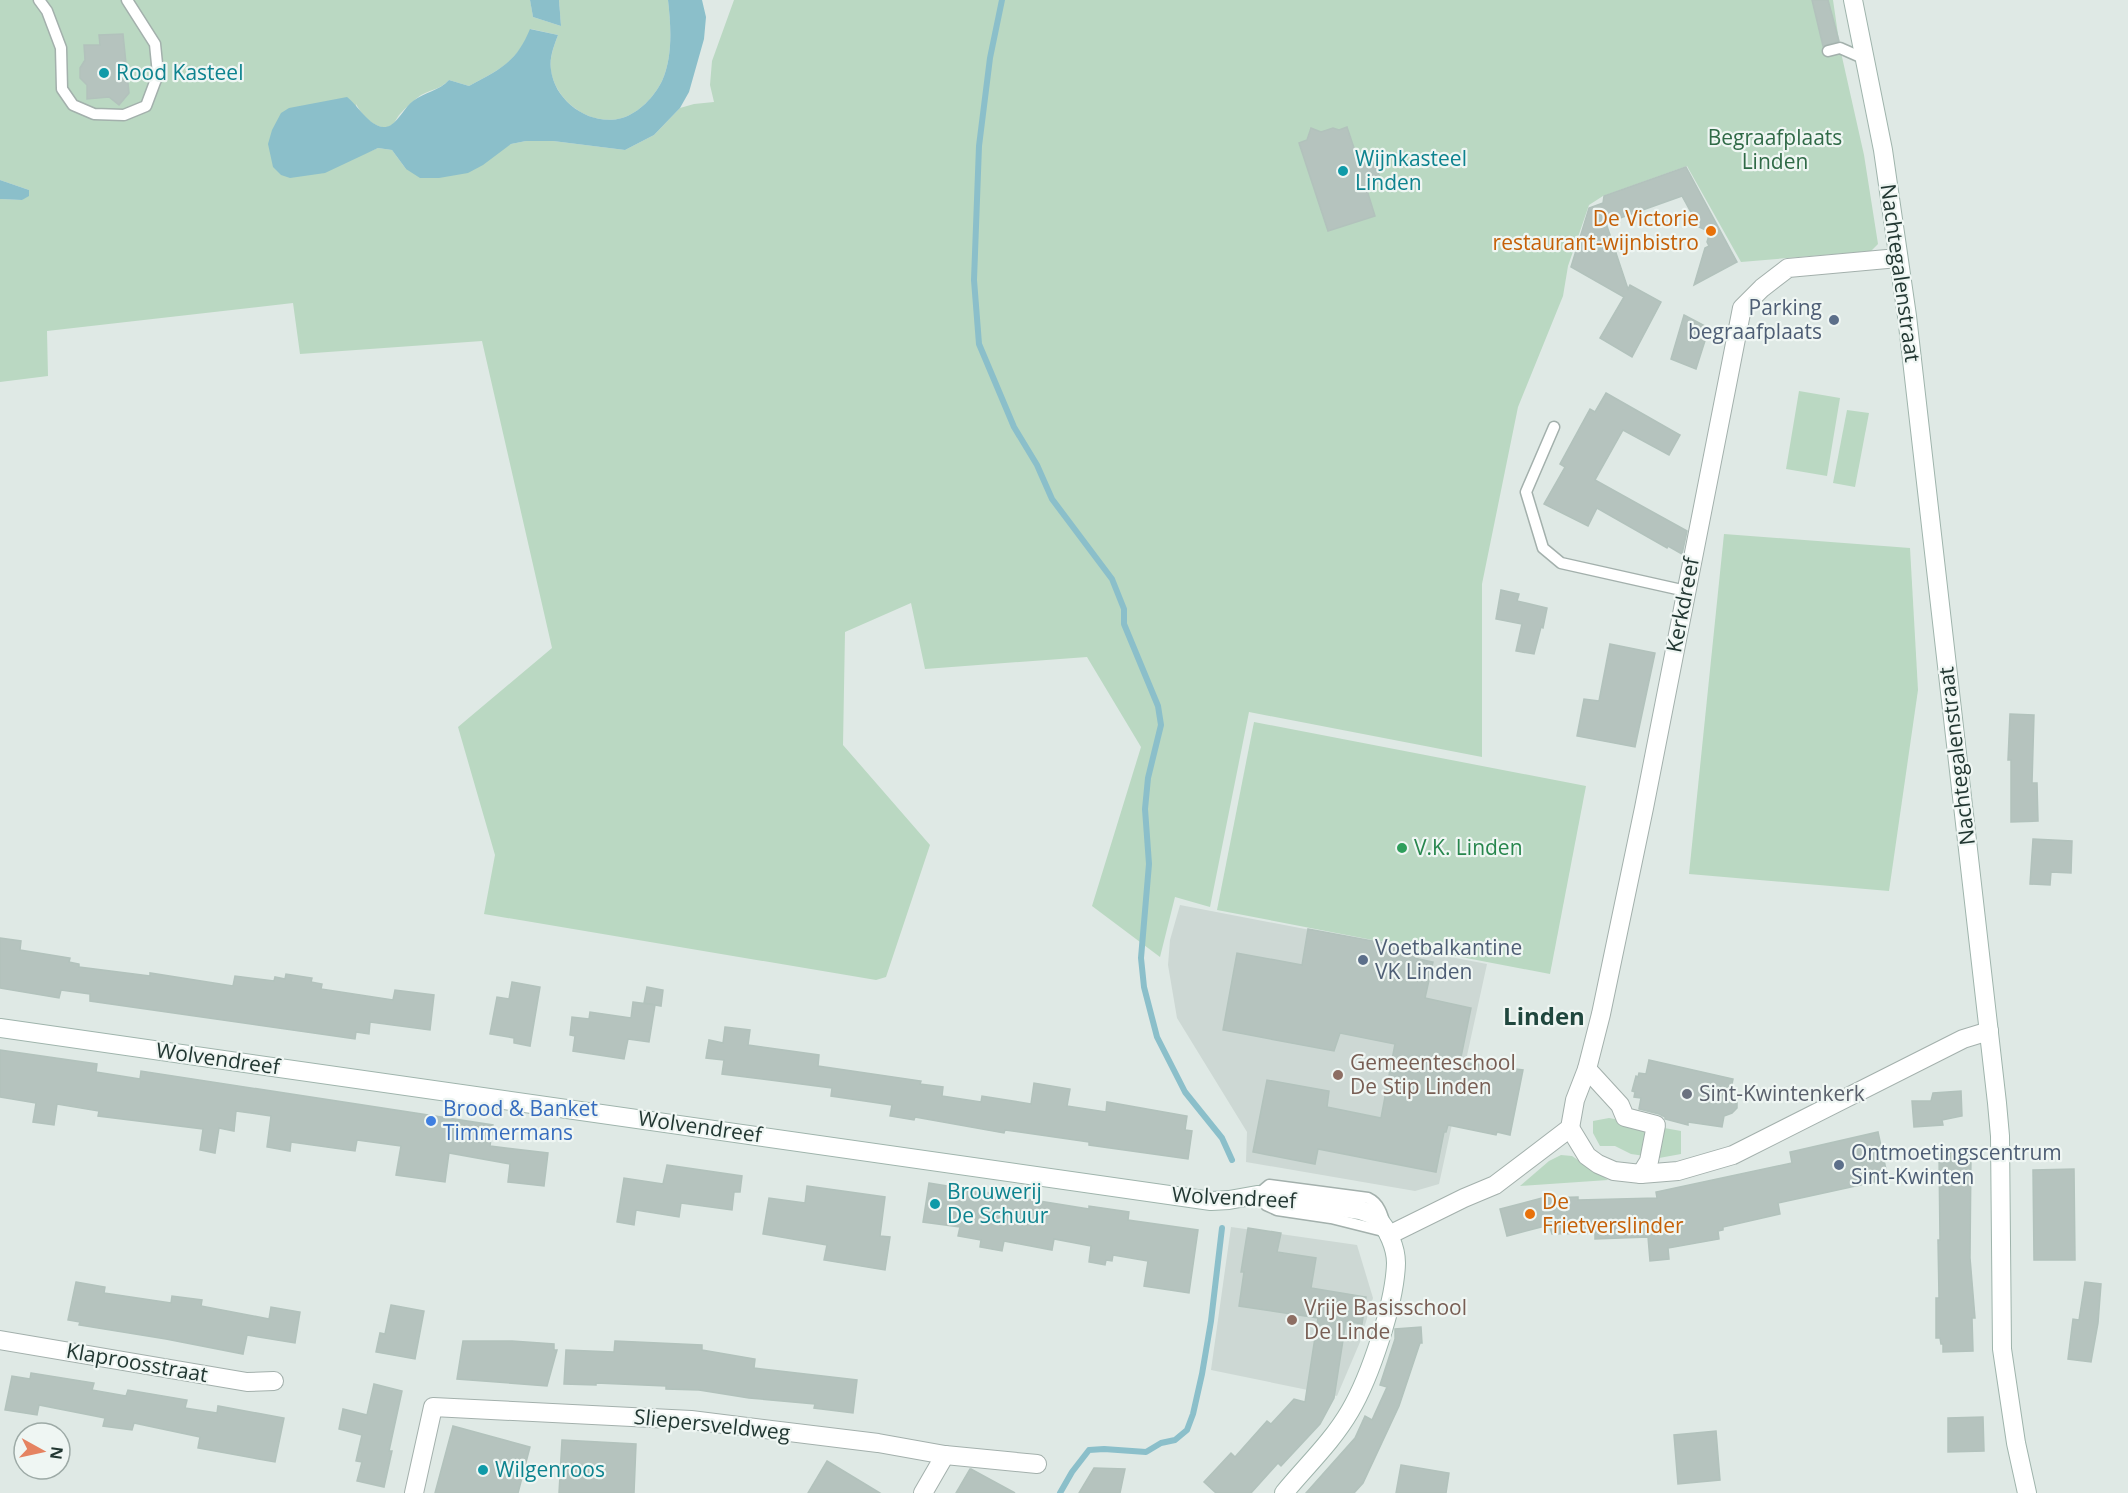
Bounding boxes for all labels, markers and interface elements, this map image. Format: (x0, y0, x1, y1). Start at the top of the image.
place label: Rood Kasteel (116, 58, 243, 86)
marker: Rood Kasteel (97, 66, 111, 80)
park label: Begraafplaats Linden (1708, 123, 1842, 175)
place label: Wijnkasteel Linden (1355, 144, 1467, 196)
marker: Wijnkasteel Linden (1336, 164, 1350, 178)
street label: Nachtegalenstraat (1875, 182, 1927, 364)
place label: De Victorie restaurant-wijnbistro (1493, 204, 1699, 256)
marker: De Victorie restaurant-wijnbistro (1704, 224, 1718, 238)
place label: Parking begraafplaats (1688, 293, 1822, 345)
marker: Parking begraafplaats (1827, 313, 1841, 327)
street label: Kerkdreef (1659, 553, 1705, 655)
street label: Nachtegalenstraat (1931, 665, 1981, 847)
place label: V.K. Linden (1414, 833, 1523, 861)
marker: V.K. Linden (1395, 841, 1409, 855)
place label: Voetbalkantine VK Linden (1375, 933, 1522, 985)
marker: Voetbalkantine VK Linden (1356, 953, 1370, 967)
district label: Linden (1503, 999, 1585, 1032)
street label: Wolvendreef (155, 1035, 284, 1081)
place label: Gemeenteschool De Stip Linden (1350, 1048, 1516, 1100)
marker: Gemeenteschool De Stip Linden (1331, 1068, 1345, 1082)
place label: Sint-Kwintenkerk (1699, 1079, 1865, 1107)
marker: Sint-Kwintenkerk (1680, 1087, 1694, 1101)
place label: Brood & Banket Timmermans (443, 1094, 598, 1146)
street label: Wolvendreef (637, 1103, 766, 1149)
marker: Brood & Banket Timmermans (424, 1114, 438, 1128)
place label: Ontmoetingscentrum Sint-Kwinten (1851, 1138, 2062, 1190)
marker: Ontmoetingscentrum Sint-Kwinten (1832, 1158, 1846, 1172)
place label: Brouwerij De Schuur (947, 1177, 1049, 1229)
street label: Wolvendreef (1171, 1180, 1299, 1214)
place label: De Frietverslinder (1542, 1187, 1684, 1239)
marker: Brouwerij De Schuur (928, 1197, 942, 1211)
marker: De Frietverslinder (1523, 1207, 1537, 1221)
place label: Vrije Basisschool De Linde (1304, 1293, 1467, 1345)
marker: Vrije Basisschool De Linde (1285, 1313, 1299, 1327)
street label: Klaproosstraat (64, 1336, 210, 1388)
street label: Sliepersveldweg (633, 1402, 792, 1446)
north arrow (12, 1421, 72, 1481)
text: N (45, 1445, 69, 1461)
place label: Wilgenroos (495, 1455, 605, 1483)
marker: Wilgenroos (476, 1463, 490, 1477)

